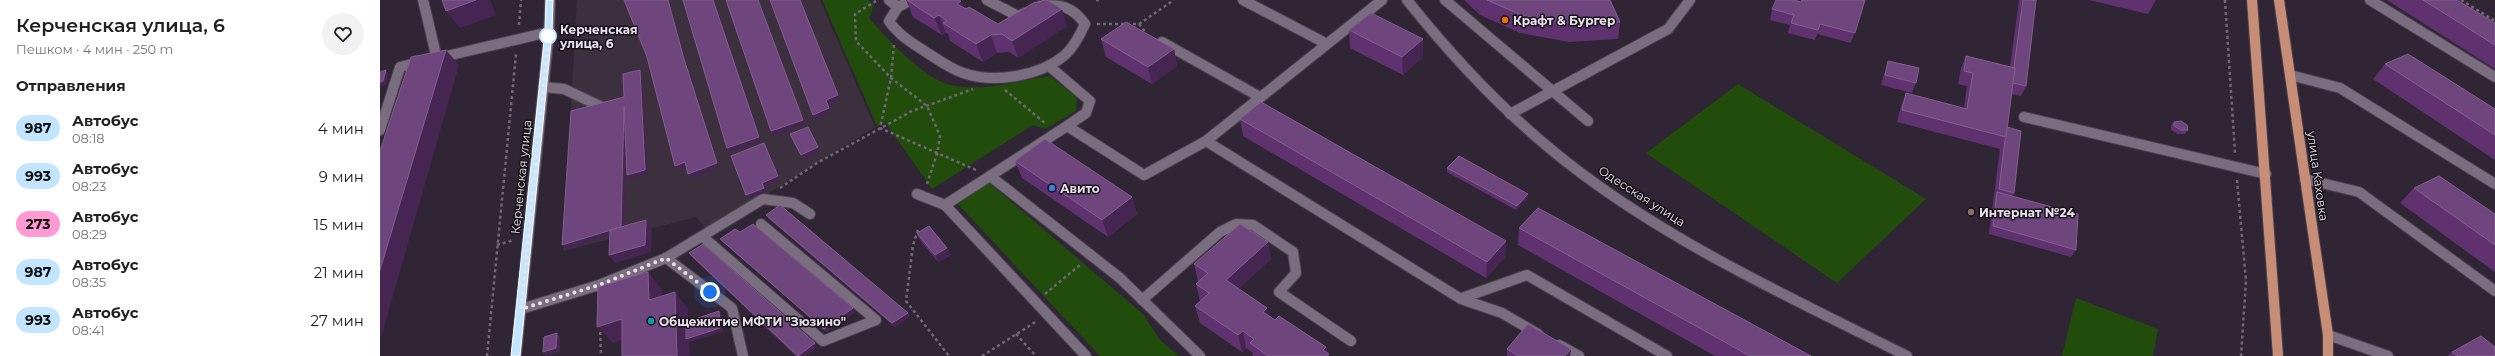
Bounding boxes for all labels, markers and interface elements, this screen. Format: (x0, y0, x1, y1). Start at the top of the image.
button: heart (322, 13, 364, 55)
place label: Крафт & Бургер (1513, 13, 1615, 28)
text: Керченская улица, 6 (16, 14, 225, 37)
marker: Крафт & Бургер (1500, 15, 1510, 25)
place label: Керченская улица, 6 (559, 22, 638, 51)
marker: Керченская улица, 6 (539, 27, 557, 45)
text: Пешком · 4 мин · 250 m (16, 41, 173, 57)
text: Отправления (16, 76, 126, 95)
text: Автобус (72, 111, 139, 130)
text: 987 (25, 119, 51, 137)
text: 4 мин (318, 119, 364, 138)
street label: Керченская улица (508, 119, 534, 235)
street label: улица Каховка (2304, 129, 2332, 222)
text: 08:18 (72, 130, 105, 146)
text: Автобус (72, 159, 139, 178)
street label: Одесская улица (1596, 162, 1688, 230)
text: 993 (25, 167, 51, 185)
text: 9 мин (319, 167, 364, 186)
text: 08:23 (72, 178, 106, 194)
place label: Авито (1060, 181, 1100, 196)
marker: Авито (1047, 183, 1057, 193)
place label: Интернат №24 (1979, 205, 2076, 220)
text: Автобус (72, 207, 139, 226)
marker: Интернат №24 (1966, 207, 1976, 217)
text: 273 (25, 215, 51, 233)
text: 15 мин (314, 215, 364, 234)
text: 08:29 (72, 226, 107, 242)
text: Автобус (72, 255, 139, 274)
text: 987 (25, 263, 51, 281)
text: 21 мин (314, 263, 364, 282)
text: 08:35 (72, 274, 106, 290)
your location (700, 282, 720, 302)
text: Автобус (72, 303, 139, 322)
text: 993 (25, 311, 51, 329)
text: 27 мин (310, 311, 364, 330)
place label: Общежитие МФТИ "Зюзино" (659, 314, 846, 329)
marker: Общежитие МФТИ "Зюзино" (646, 316, 656, 326)
text: 08:41 (72, 322, 105, 338)

